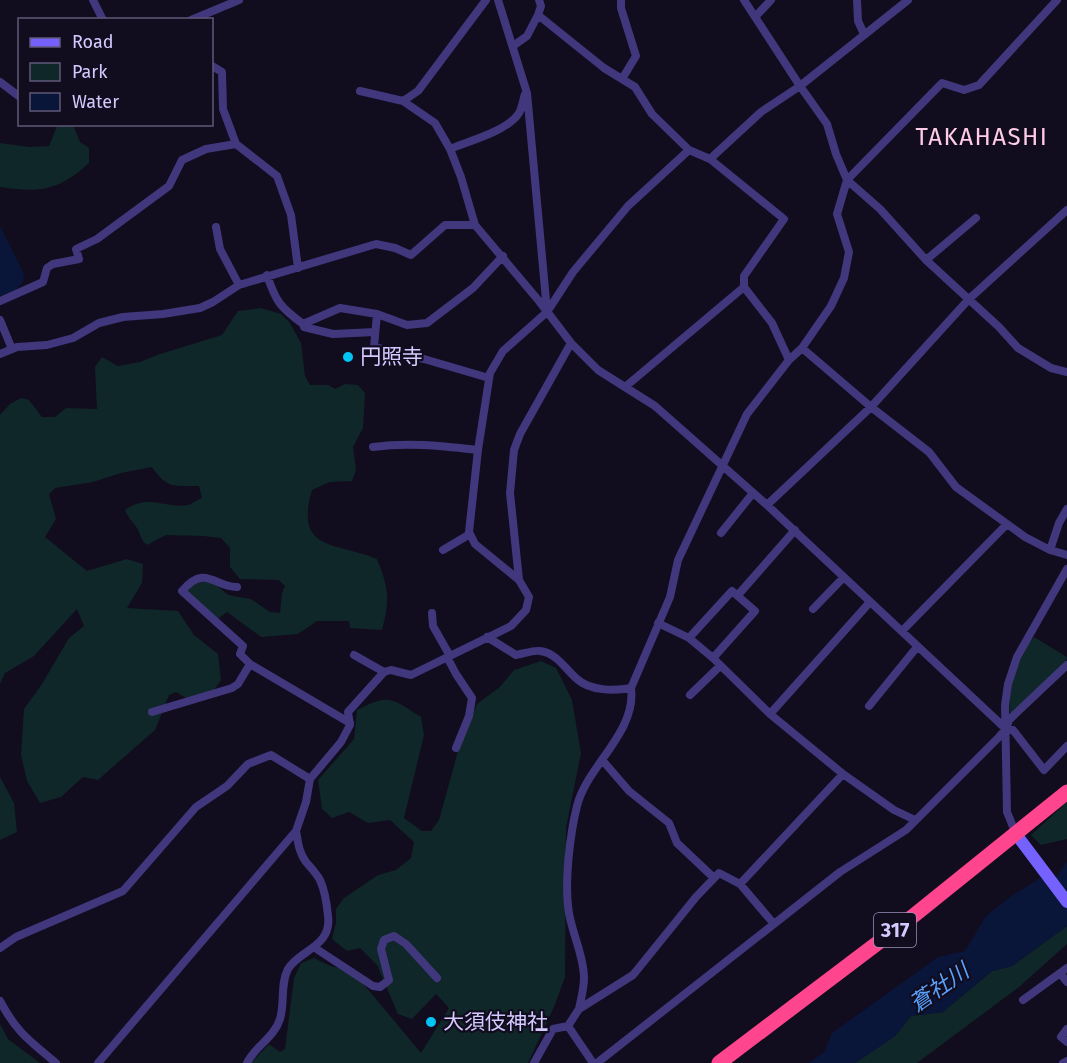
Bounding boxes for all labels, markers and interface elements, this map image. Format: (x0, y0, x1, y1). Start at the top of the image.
legend (18, 18, 213, 126)
text: Road (72, 31, 114, 53)
text: Park (72, 61, 108, 83)
text: Water (72, 91, 119, 113)
district label: TAKAHASHI (916, 123, 1048, 151)
place label: 円照寺 (360, 344, 423, 370)
marker: 円照寺 (341, 350, 355, 364)
road number: 317 (874, 913, 916, 947)
water label: 蒼社川 (905, 956, 976, 1017)
place label: 大須伎神社 (443, 1009, 548, 1035)
marker: 大須伎神社 (424, 1015, 438, 1029)

